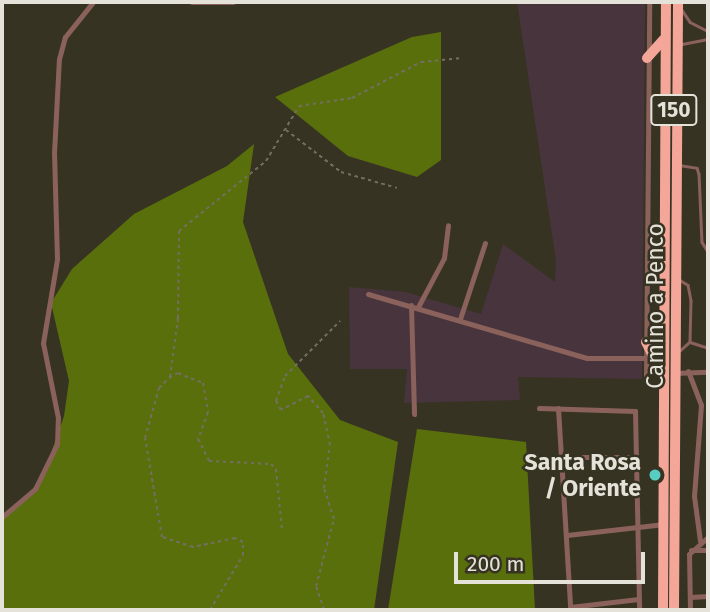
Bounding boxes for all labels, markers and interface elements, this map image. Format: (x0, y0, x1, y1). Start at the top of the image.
road number: 150 (650, 92, 698, 128)
street label: Camino a Penco (641, 223, 669, 389)
place label: Santa Rosa / Oriente (525, 448, 641, 502)
marker: Santa Rosa / Oriente (647, 467, 663, 483)
scale bar (458, 538, 649, 582)
text: 200 m (467, 551, 524, 577)

